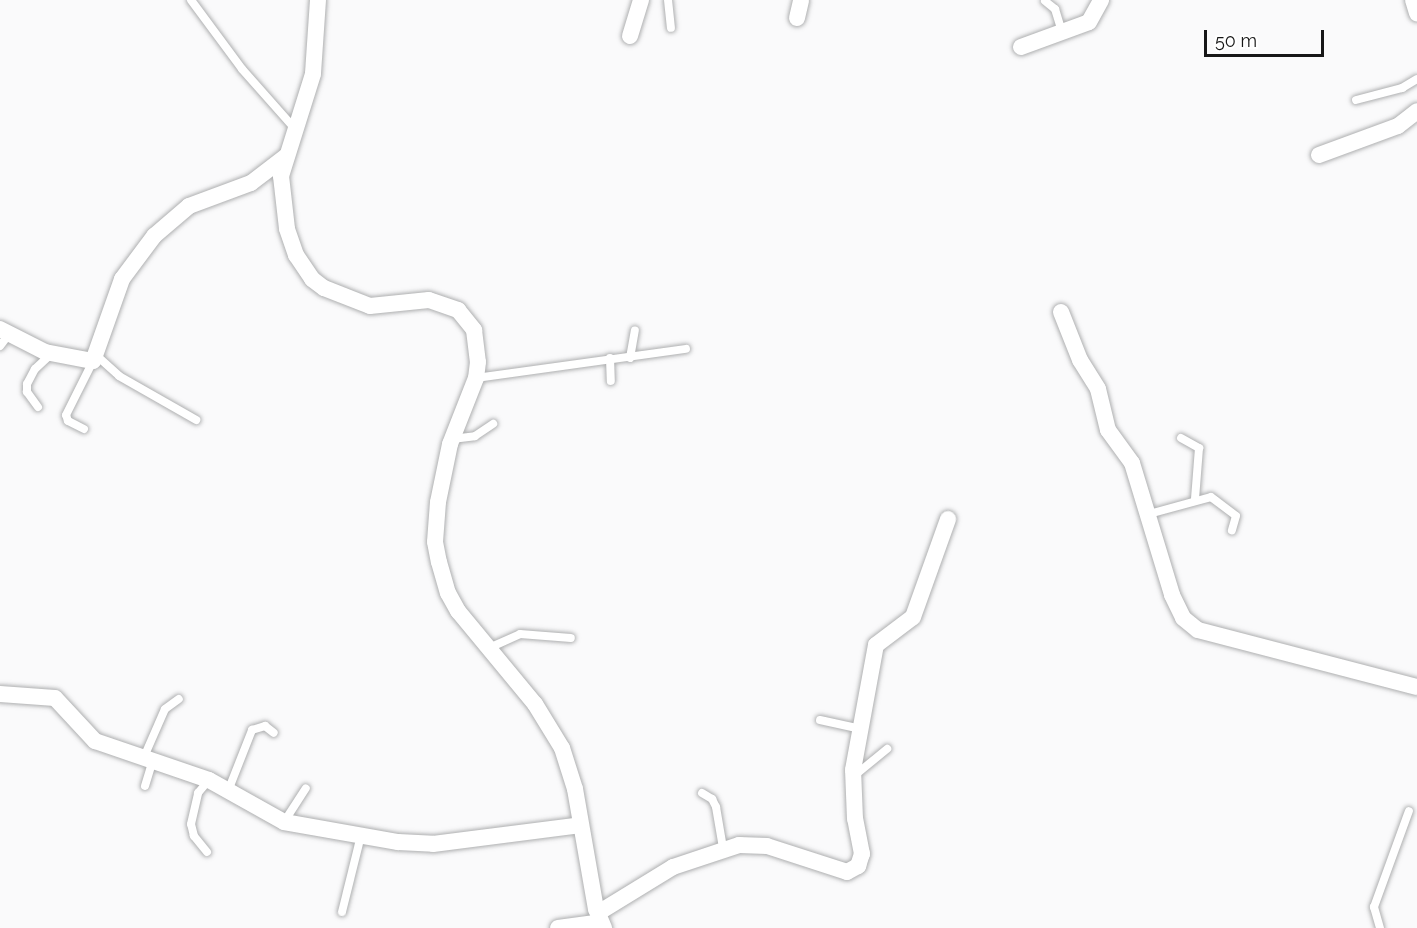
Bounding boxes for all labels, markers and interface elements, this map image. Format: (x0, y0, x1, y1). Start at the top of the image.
scale bar (1207, 18, 1327, 56)
text: 50 m (1215, 30, 1257, 51)

